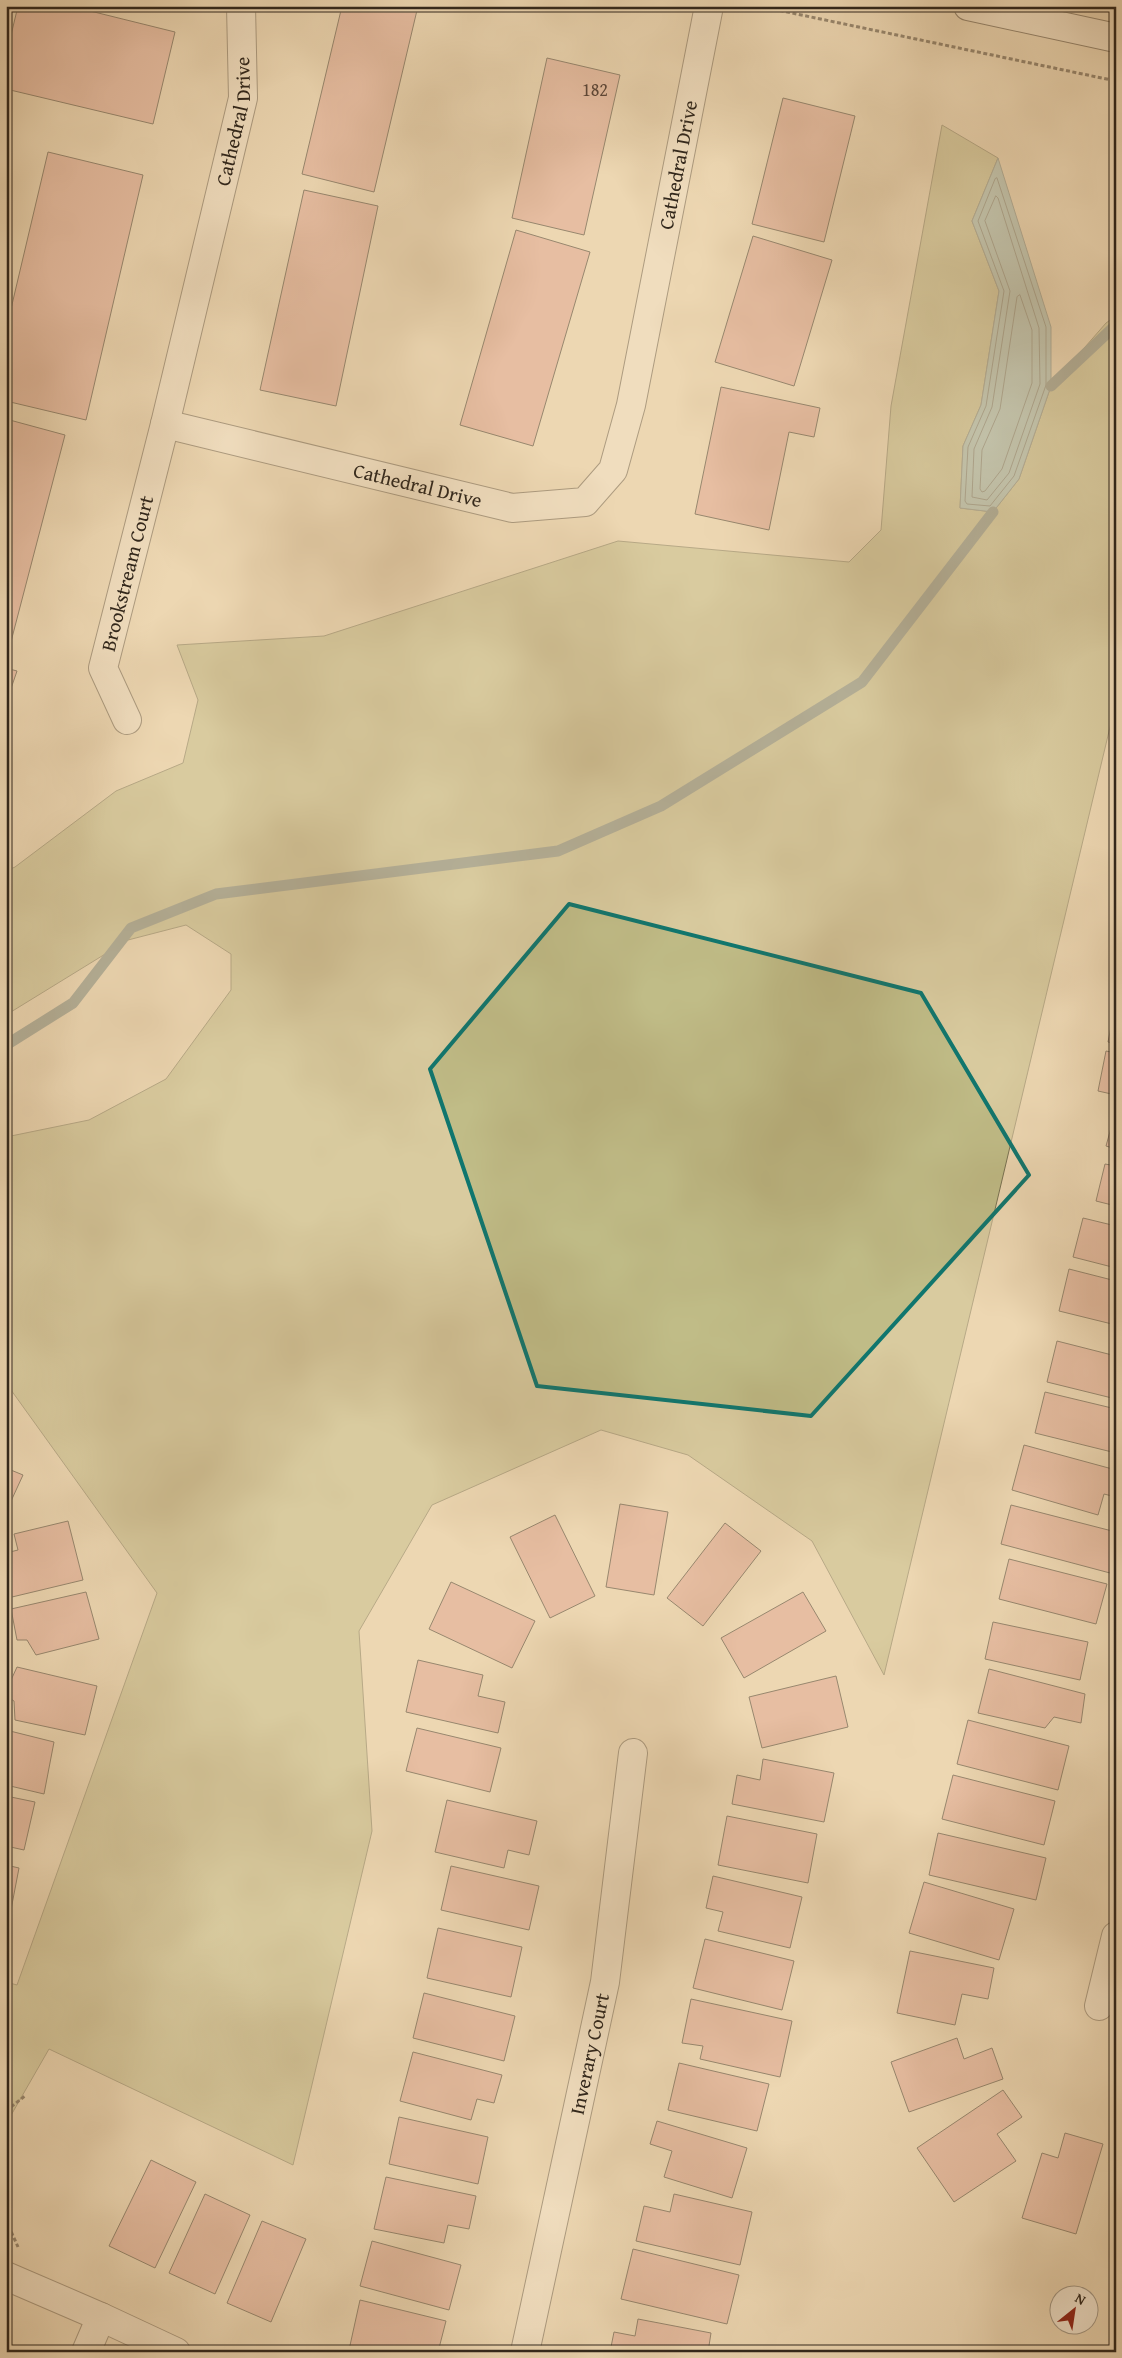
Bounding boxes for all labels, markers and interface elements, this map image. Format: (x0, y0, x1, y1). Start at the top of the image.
street label: Cathedral Drive (208, 56, 257, 189)
house number: 182 (582, 76, 608, 103)
street label: Cathedral Drive (651, 98, 704, 232)
street label: Cathedral Drive (351, 455, 485, 514)
street label: Brookstream Court (93, 492, 160, 654)
street label: Inverary Court (562, 1990, 616, 2117)
north arrow (1050, 2286, 1100, 2336)
text: N (1071, 2288, 1090, 2310)

